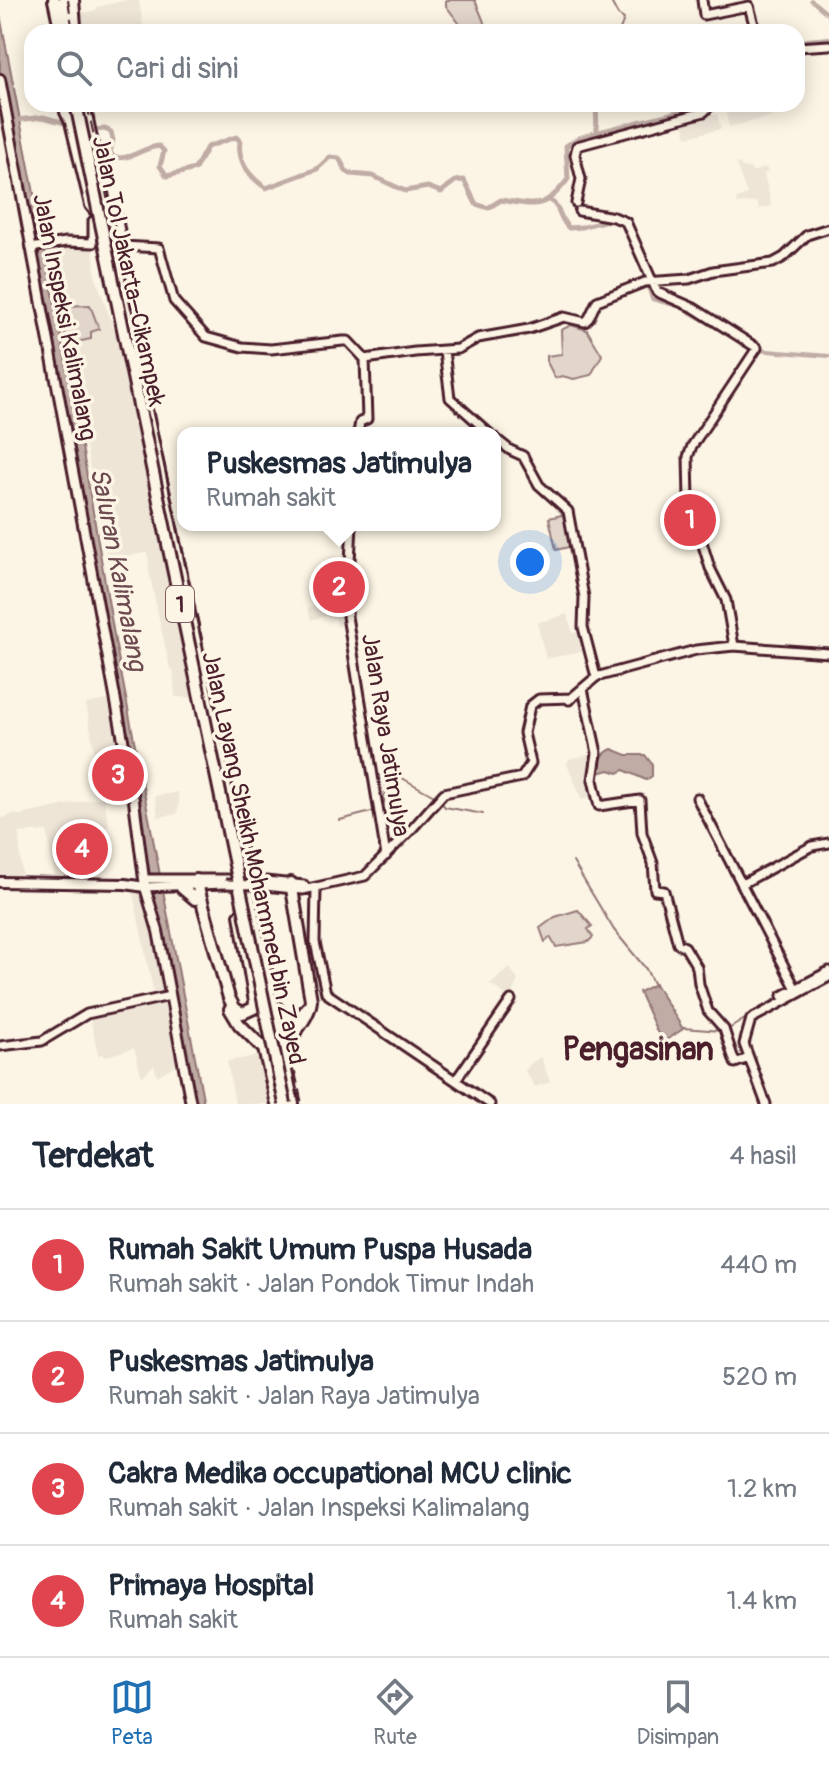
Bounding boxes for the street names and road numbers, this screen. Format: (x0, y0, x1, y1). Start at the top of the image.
street label: Jalan Tol Jakarta–Cikampek (86, 133, 171, 409)
street label: Jalan Inspeksi Kalimalang (26, 191, 103, 443)
road number: 1 (166, 586, 194, 622)
street label: Jalan Raya Jatimulya (355, 632, 416, 839)
street label: Jalan Layang Sheikh Mohammed bin Zayed (196, 649, 312, 1067)

